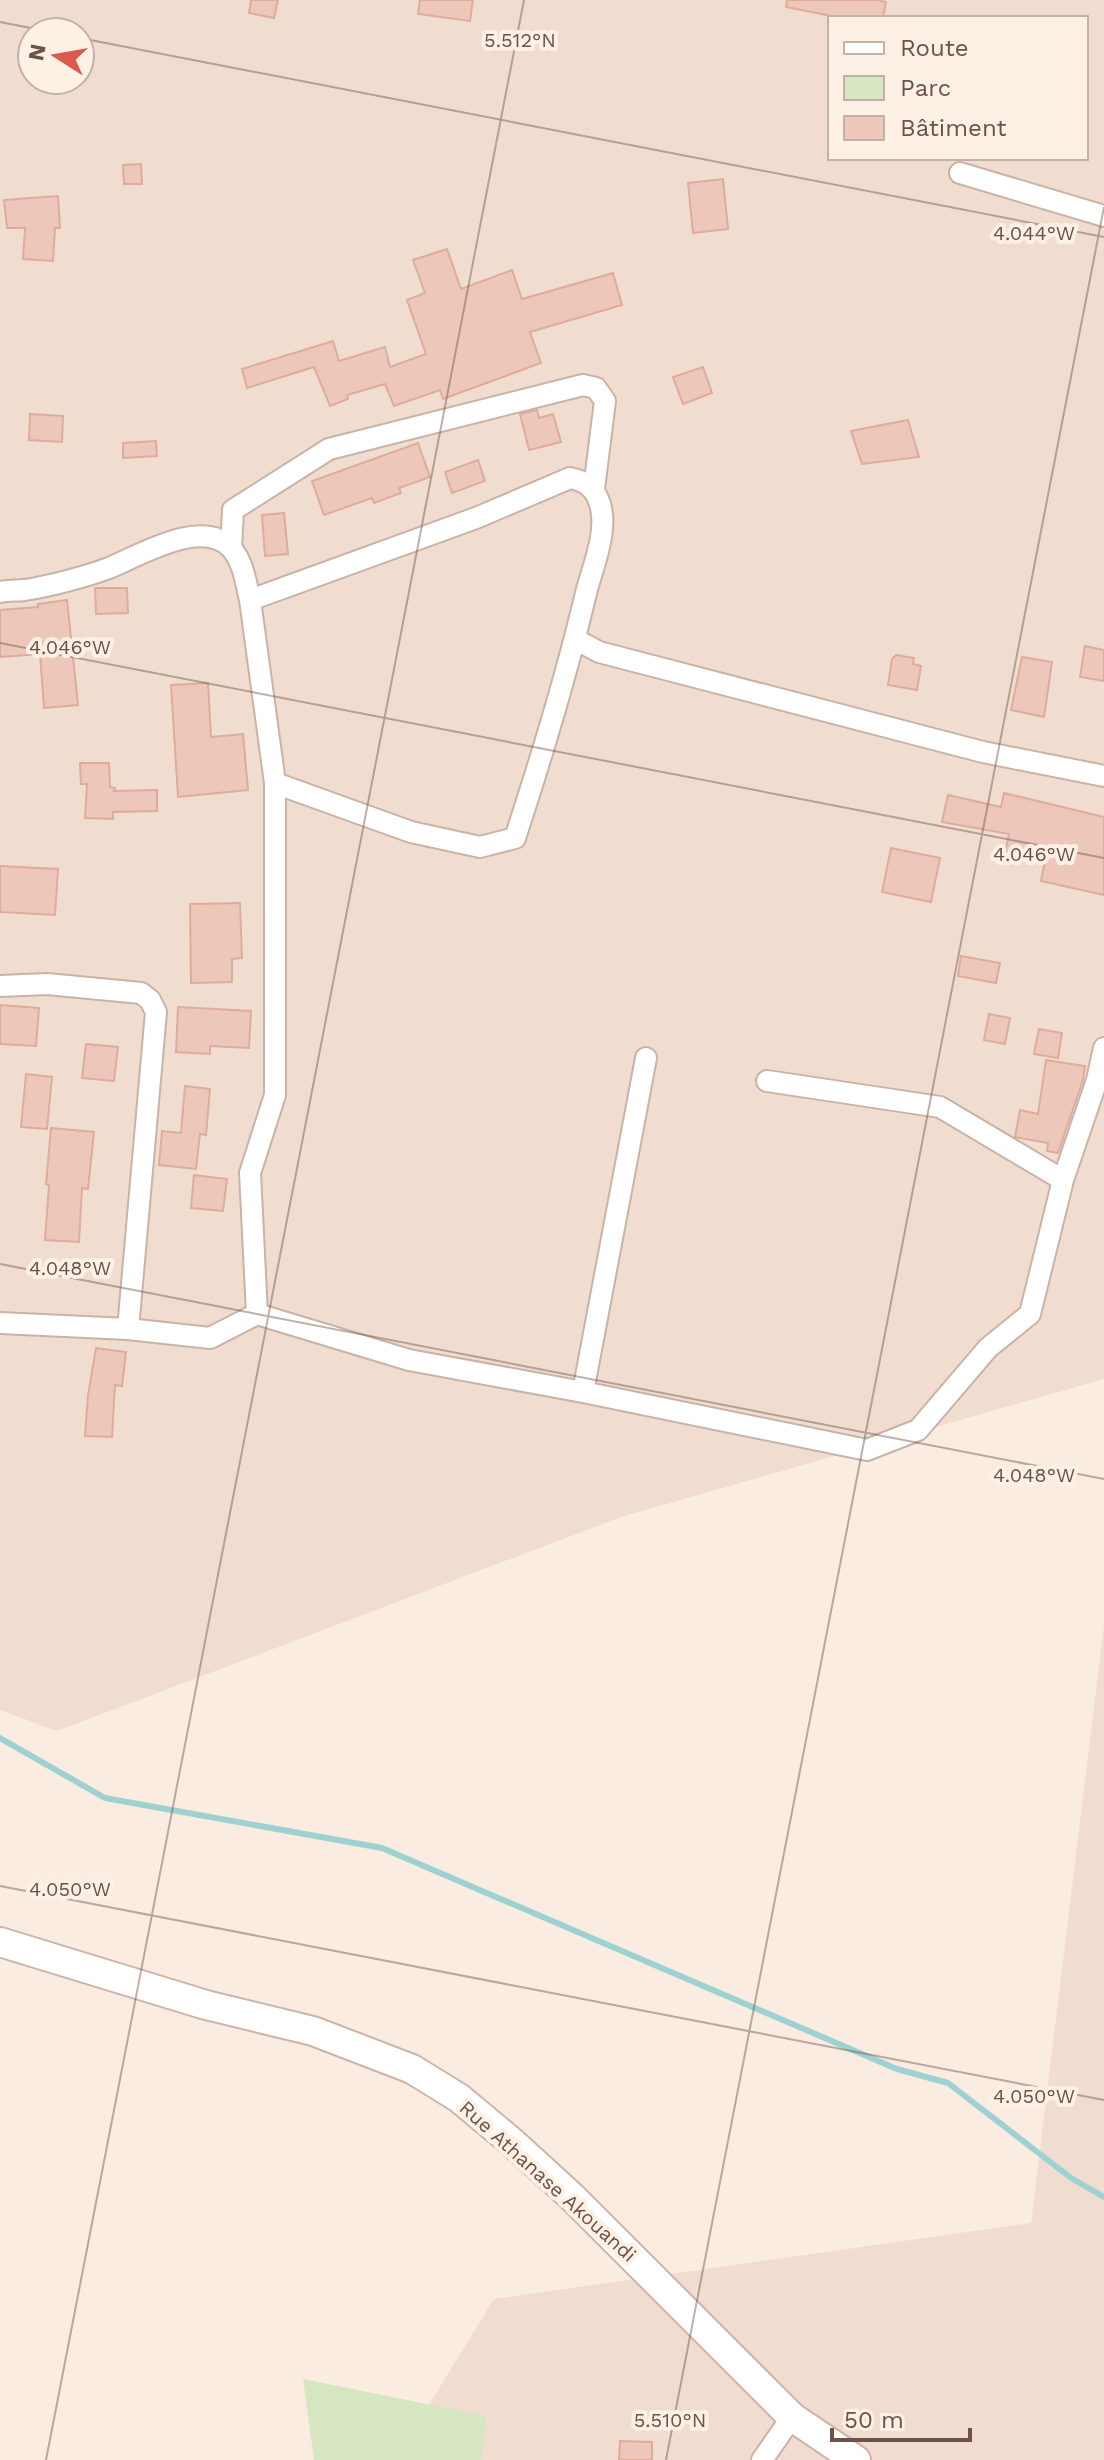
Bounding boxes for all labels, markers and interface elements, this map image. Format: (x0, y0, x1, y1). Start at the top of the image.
north arrow (16, 16, 96, 96)
legend (828, 16, 1088, 160)
text: 5.512°N (484, 28, 556, 52)
text: Route (900, 34, 969, 62)
text: N (23, 42, 51, 63)
text: Parc (900, 74, 951, 102)
text: Bâtiment (900, 114, 1007, 142)
text: 4.044°W (993, 221, 1075, 245)
text: 4.046°W (29, 635, 111, 659)
text: 4.046°W (993, 842, 1075, 866)
text: 4.048°W (29, 1256, 111, 1280)
text: 4.048°W (993, 1463, 1075, 1487)
text: 4.050°W (29, 1877, 111, 1901)
text: 4.050°W (993, 2084, 1075, 2108)
street label: Rue Athanase Akouandi (455, 2095, 641, 2267)
scale bar (832, 2392, 970, 2442)
text: 50 m (844, 2406, 904, 2434)
text: 5.510°N (634, 2408, 706, 2432)

